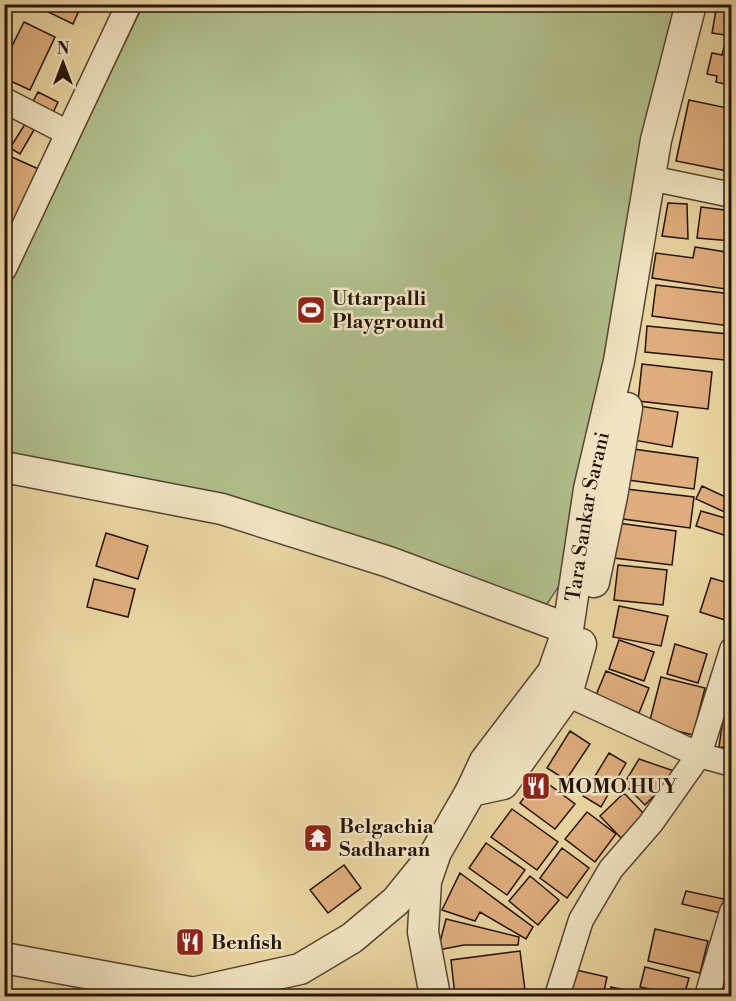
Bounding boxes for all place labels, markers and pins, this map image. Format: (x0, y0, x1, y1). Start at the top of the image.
place label: Uttarpalli Playground (332, 287, 445, 335)
sports icon: Uttarpalli Playground (295, 294, 327, 326)
restaurant icon: MOMO HUY (520, 770, 552, 802)
place label: MOMO HUY (557, 775, 678, 800)
place label: Belgachia Sadharan (339, 815, 434, 863)
temple icon: Belgachia Sadharan (302, 822, 334, 854)
restaurant icon: Benfish (174, 926, 206, 958)
place label: Benfish (211, 931, 283, 956)

